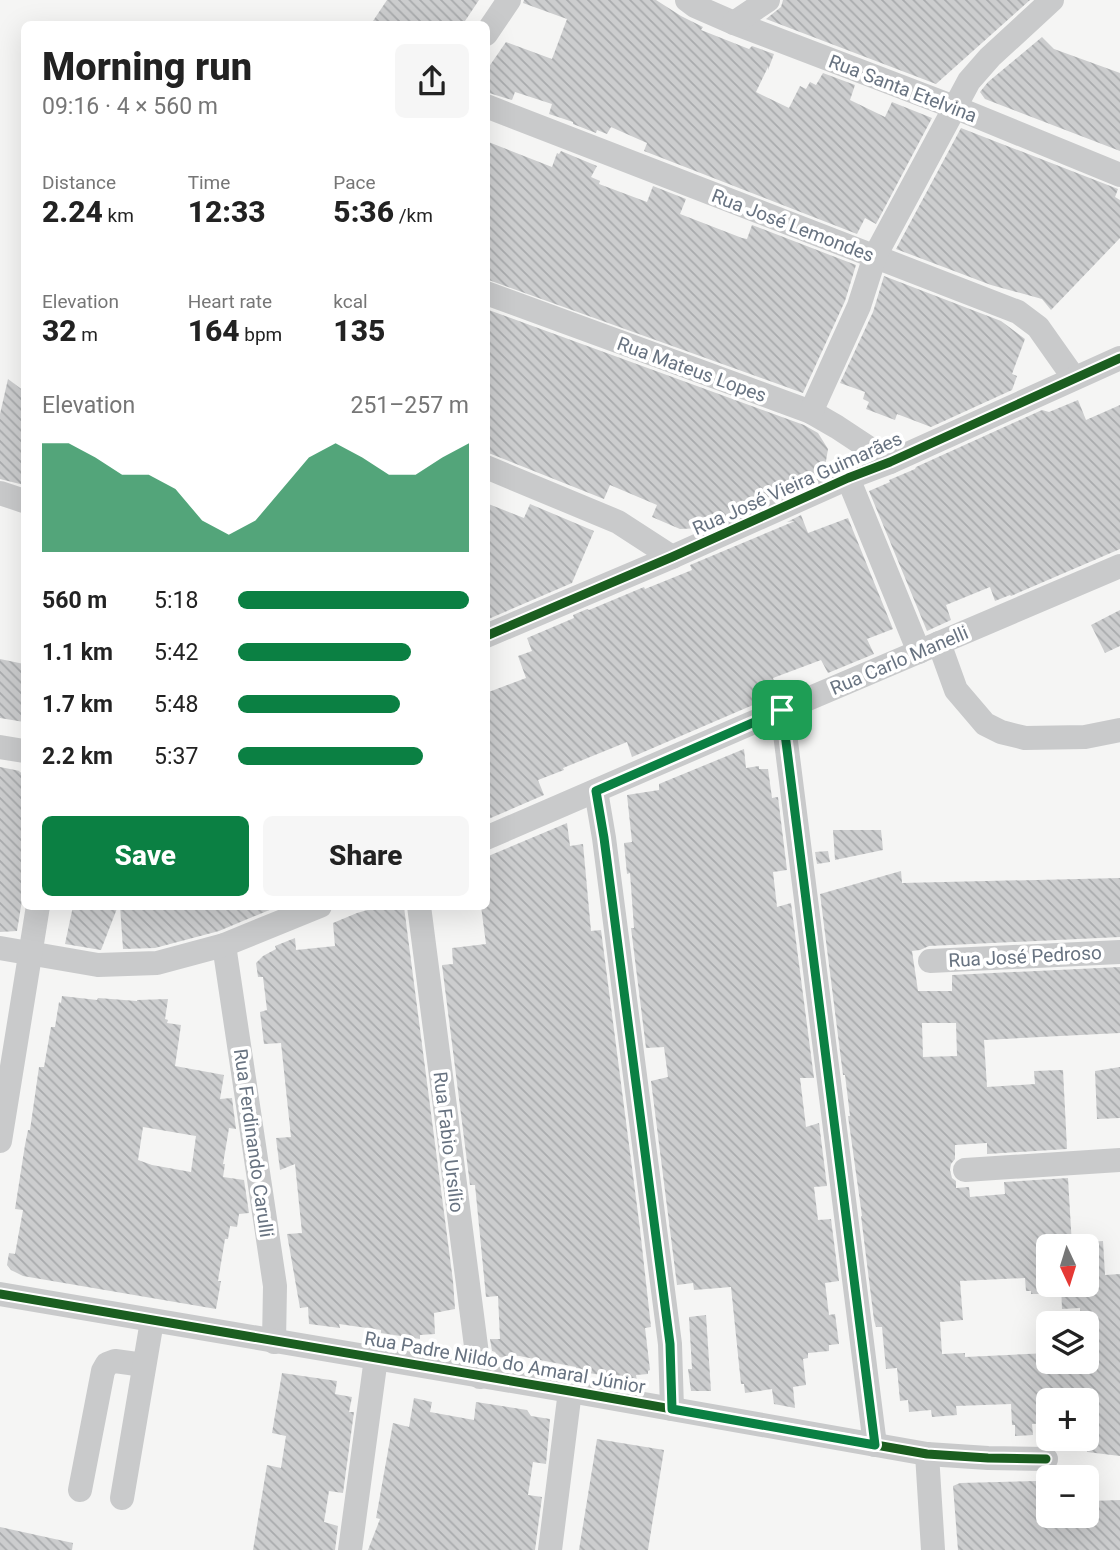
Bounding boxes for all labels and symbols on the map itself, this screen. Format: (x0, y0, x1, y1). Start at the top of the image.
street label: Rua Santa Etelvina (825, 50, 980, 127)
street label: Rua José Lemondes (708, 184, 877, 267)
street label: Rua Mateus Lopes (614, 332, 770, 407)
street label: Rua José Vieira Guimarães (689, 427, 906, 540)
street label: Rua Carlo Manelli (827, 621, 972, 700)
pin (752, 680, 812, 740)
street label: Rua José Pedroso (948, 941, 1102, 972)
street label: Rua Ferdinando Carulli (229, 1047, 278, 1239)
street label: Rua Fabio Ursílio (428, 1070, 469, 1214)
north arrow (1036, 1234, 1099, 1297)
street label: Rua Padre Nildo do Amaral Júnior (363, 1326, 648, 1399)

